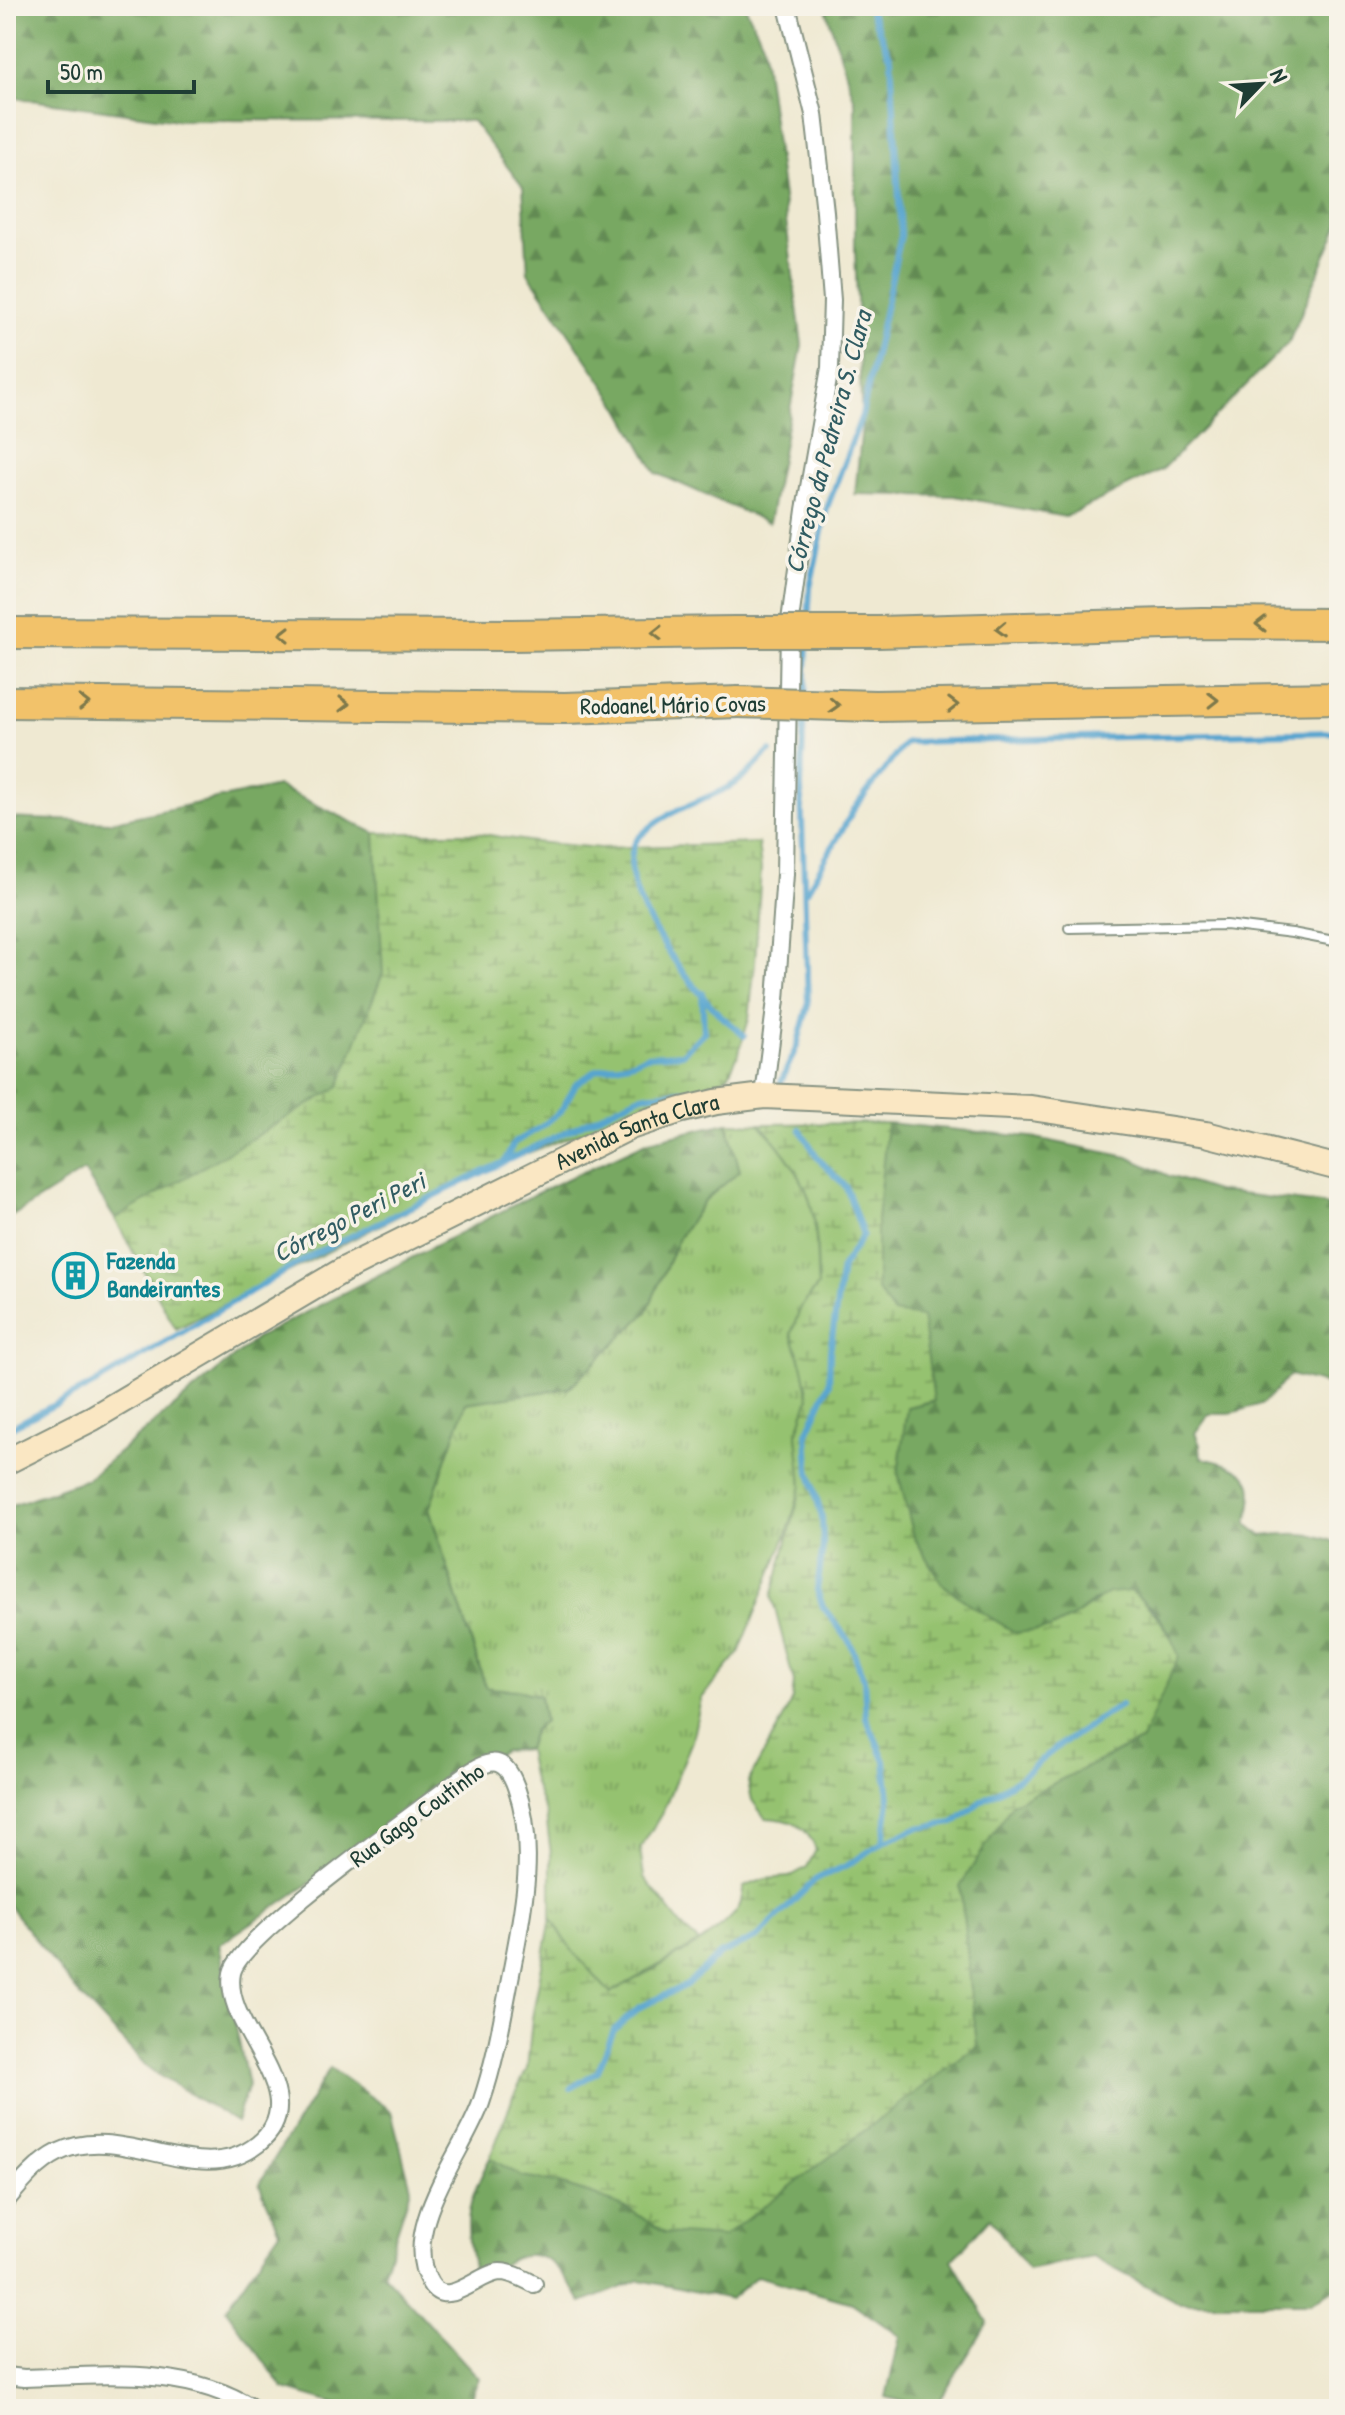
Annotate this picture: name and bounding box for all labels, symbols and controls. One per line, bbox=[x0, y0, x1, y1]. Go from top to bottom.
scale bar bbox=[48, 44, 194, 94]
north arrow bbox=[1221, 44, 1301, 124]
text: 50 m bbox=[60, 55, 103, 87]
text: N bbox=[1263, 64, 1295, 87]
water label: Córrego da Pedreira S. Clara bbox=[776, 304, 881, 577]
one-way arrow bbox=[1254, 615, 1267, 633]
one-way arrow bbox=[994, 620, 1007, 637]
one-way arrow bbox=[650, 624, 663, 642]
one-way arrow bbox=[278, 625, 291, 643]
street label: Rodoanel Mário Covas bbox=[580, 686, 766, 722]
one-way arrow bbox=[1207, 691, 1220, 709]
one-way arrow bbox=[78, 694, 91, 712]
one-way arrow bbox=[338, 695, 351, 713]
one-way arrow bbox=[828, 696, 841, 714]
one-way arrow bbox=[947, 696, 960, 713]
street label: Avenida Santa Clara bbox=[549, 1085, 722, 1177]
water label: Córrego Peri Peri bbox=[267, 1162, 433, 1271]
place label: Fazenda Bandeirantes bbox=[106, 1244, 220, 1304]
building icon: Fazenda Bandeirantes bbox=[52, 1251, 100, 1299]
street label: Rua Gago Coutinho bbox=[343, 1754, 490, 1874]

